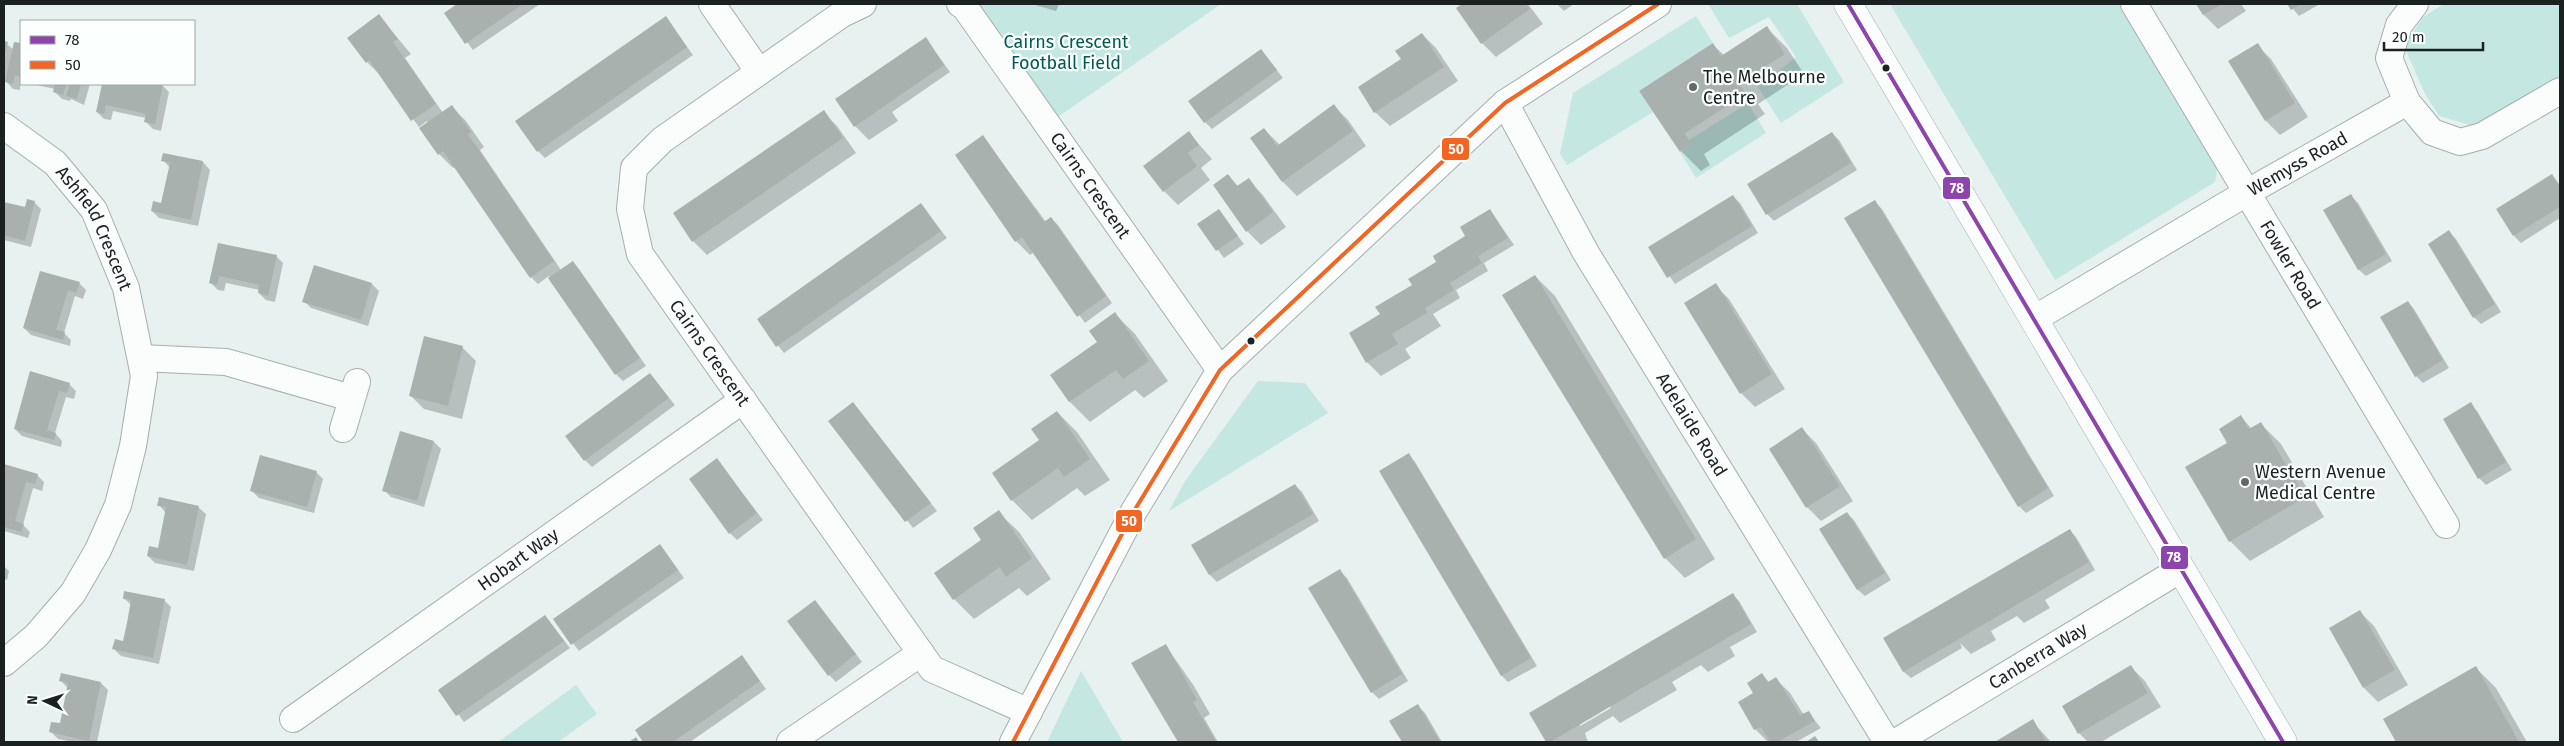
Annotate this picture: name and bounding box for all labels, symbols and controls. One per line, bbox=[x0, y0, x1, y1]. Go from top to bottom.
legend bbox=[20, 20, 195, 85]
scale bar bbox=[2384, 20, 2483, 52]
text: 20 m bbox=[2392, 28, 2425, 46]
text: 78 bbox=[65, 31, 80, 49]
park label: Cairns Crescent Football Field bbox=[1004, 31, 1129, 74]
text: 50 bbox=[65, 56, 81, 74]
unlabelled marker bbox=[1881, 63, 1891, 73]
place label: The Melbourne Centre bbox=[1703, 66, 1826, 109]
marker: The Melbourne Centre bbox=[1687, 81, 1699, 93]
street label: Wemyss Road bbox=[2244, 127, 2352, 201]
street label: Cairns Crescent bbox=[1045, 128, 1136, 243]
line badge: 50 bbox=[1441, 137, 1470, 161]
text: 50 bbox=[1448, 141, 1464, 158]
street label: Ashfield Crescent bbox=[51, 161, 137, 294]
line badge: 78 bbox=[1942, 176, 1971, 200]
text: 78 bbox=[1950, 180, 1964, 197]
street label: Fowler Road bbox=[2255, 216, 2325, 313]
street label: Cairns Crescent bbox=[665, 296, 755, 411]
unlabelled marker bbox=[1246, 336, 1256, 346]
street label: Adelaide Road bbox=[1651, 369, 1732, 481]
place label: Western Avenue Medical Centre bbox=[2255, 461, 2386, 504]
marker: Western Avenue Medical Centre bbox=[2239, 476, 2251, 488]
line badge: 50 bbox=[1115, 509, 1143, 533]
text: 50 bbox=[1121, 513, 1137, 530]
street label: Hobart Way bbox=[473, 523, 563, 596]
line badge: 78 bbox=[2160, 545, 2189, 570]
text: 78 bbox=[2167, 549, 2181, 566]
street label: Canberra Way bbox=[1985, 617, 2091, 694]
north arrow bbox=[20, 676, 70, 726]
text: N bbox=[24, 695, 41, 705]

